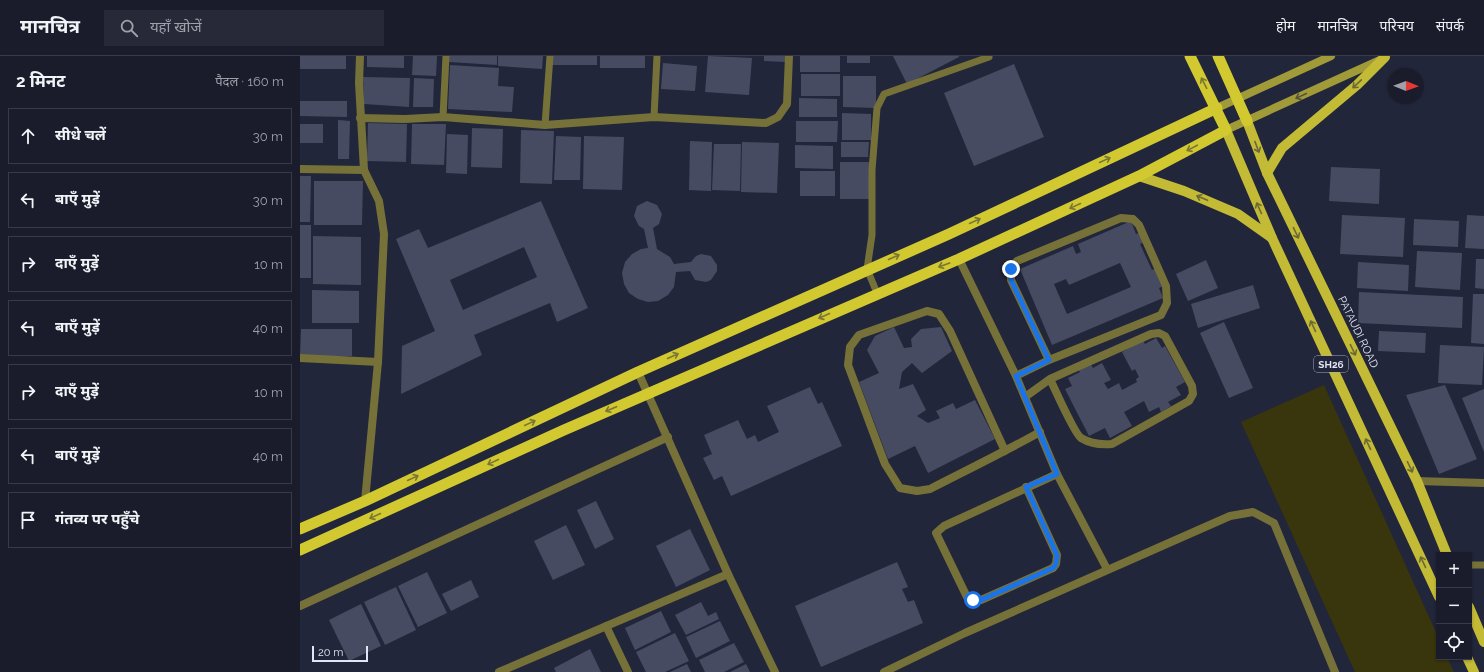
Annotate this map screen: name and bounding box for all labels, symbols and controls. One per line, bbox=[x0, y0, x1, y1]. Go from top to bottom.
search box bbox=[104, 10, 384, 46]
text: मानचित्र bbox=[20, 15, 80, 37]
icon: search bbox=[118, 17, 140, 39]
text: यहाँ खोजें bbox=[150, 18, 202, 36]
text: होम bbox=[1276, 18, 1295, 34]
text: मानचित्र bbox=[1317, 18, 1358, 34]
text: परिचय bbox=[1380, 18, 1414, 34]
text: संपर्क bbox=[1436, 18, 1464, 34]
north arrow bbox=[1388, 68, 1424, 104]
text: 2 मिनट bbox=[16, 71, 65, 91]
text: पैदल · 160 m bbox=[215, 74, 284, 89]
one-way arrow bbox=[1199, 77, 1207, 89]
one-way arrow bbox=[1352, 80, 1362, 89]
one-way arrow bbox=[1295, 93, 1307, 100]
icon: ahead bbox=[17, 125, 39, 147]
text: सीधे चलें bbox=[55, 126, 106, 144]
text: 30 m bbox=[253, 129, 283, 144]
one-way arrow bbox=[1253, 140, 1261, 152]
one-way arrow bbox=[1186, 145, 1198, 153]
one-way arrow bbox=[1099, 156, 1111, 163]
icon: left bbox=[17, 189, 39, 211]
text: बाएँ मुड़ें bbox=[55, 190, 100, 208]
text: 30 m bbox=[253, 193, 283, 208]
one-way arrow bbox=[1196, 194, 1208, 201]
one-way arrow bbox=[1255, 202, 1262, 214]
one-way arrow bbox=[1069, 203, 1081, 210]
one-way arrow bbox=[969, 217, 981, 224]
one-way arrow bbox=[1293, 227, 1300, 239]
icon: right bbox=[17, 253, 39, 275]
one-way arrow bbox=[888, 253, 900, 260]
text: दाएँ मुड़ें bbox=[55, 254, 99, 272]
text: 10 m bbox=[254, 257, 283, 272]
route end bbox=[1002, 260, 1020, 278]
one-way arrow bbox=[938, 262, 950, 270]
street label: PATAUDI ROAD bbox=[1335, 294, 1381, 370]
one-way arrow bbox=[819, 313, 831, 321]
icon: left bbox=[17, 317, 39, 339]
text: बाएँ मुड़ें bbox=[55, 318, 100, 336]
one-way arrow bbox=[1309, 320, 1316, 332]
text: 40 m bbox=[253, 321, 283, 336]
one-way arrow bbox=[1350, 344, 1357, 356]
one-way arrow bbox=[667, 352, 679, 359]
road number: SH26 bbox=[1314, 356, 1348, 372]
icon: right bbox=[17, 381, 39, 403]
text: दाएँ मुड़ें bbox=[55, 382, 99, 400]
text: 10 m bbox=[254, 385, 283, 400]
one-way arrow bbox=[606, 406, 618, 413]
one-way arrow bbox=[524, 419, 536, 426]
one-way arrow bbox=[1364, 438, 1371, 450]
icon: left bbox=[17, 445, 39, 467]
text: बाएँ मुड़ें bbox=[55, 446, 100, 464]
text: 40 m bbox=[253, 449, 283, 464]
one-way arrow bbox=[487, 459, 499, 466]
one-way arrow bbox=[1407, 461, 1414, 473]
one-way arrow bbox=[406, 474, 418, 481]
icon: arrive bbox=[17, 509, 39, 531]
text: गंतव्य पर पहुँचे bbox=[55, 510, 139, 528]
one-way arrow bbox=[369, 513, 381, 520]
map controls bbox=[1436, 552, 1472, 660]
button: + bbox=[1436, 552, 1472, 588]
one-way arrow bbox=[1419, 556, 1426, 568]
button: − bbox=[1436, 588, 1472, 624]
route start bbox=[964, 591, 982, 609]
button: locate bbox=[1436, 624, 1472, 660]
scale bar bbox=[312, 644, 368, 663]
text: 20 m bbox=[318, 646, 343, 659]

